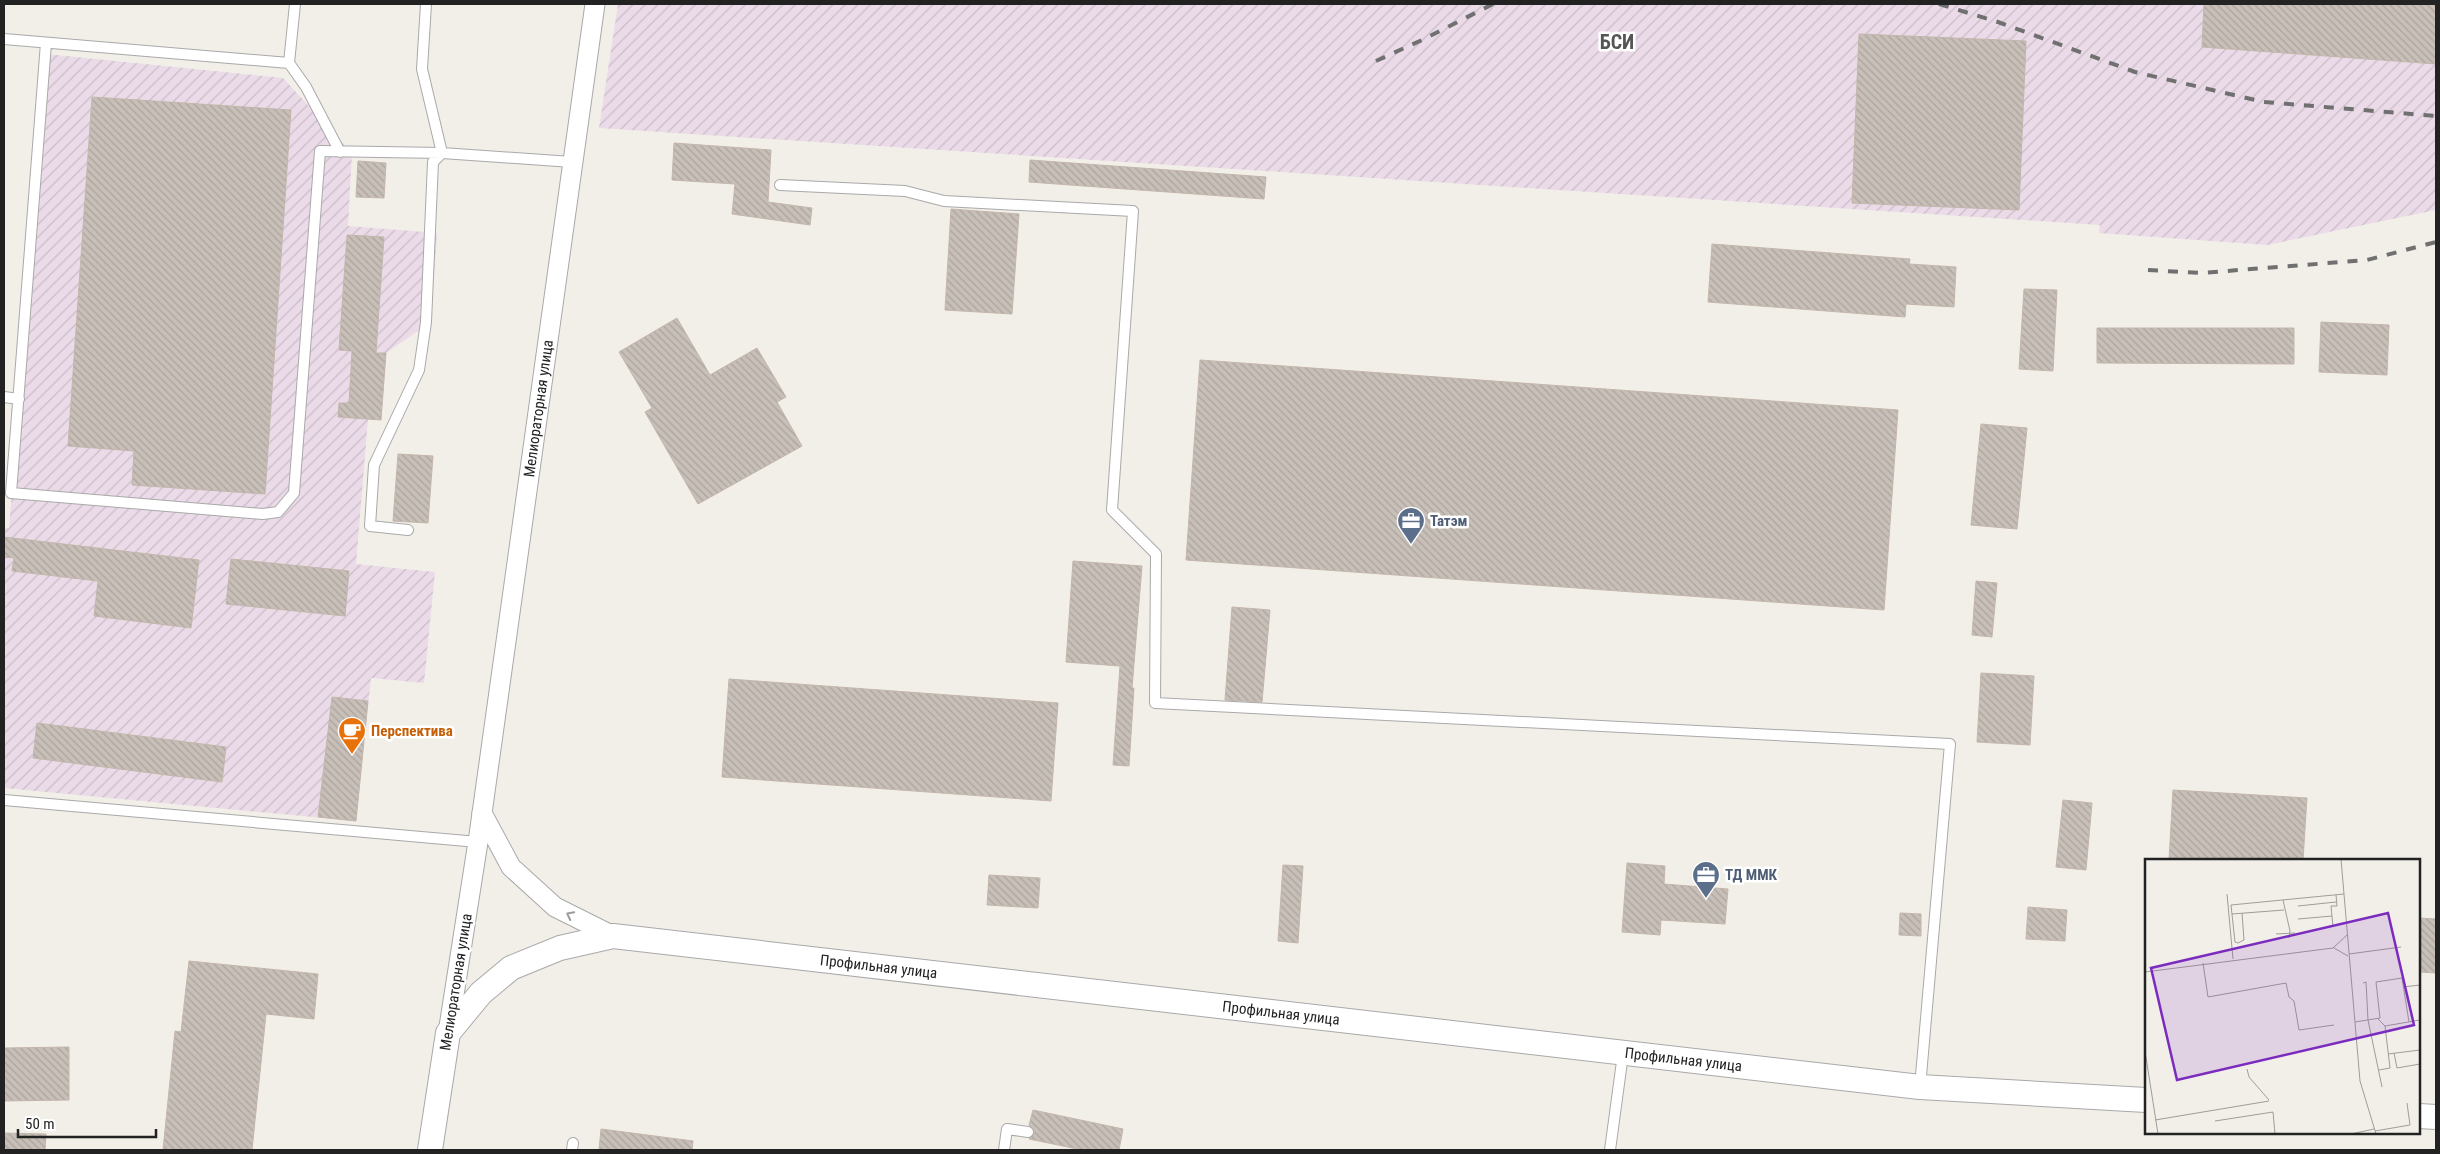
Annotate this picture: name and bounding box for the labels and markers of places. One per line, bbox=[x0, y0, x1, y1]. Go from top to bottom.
office icon: Татэм bbox=[1396, 506, 1426, 545]
place label: Татэм bbox=[1430, 512, 1467, 530]
cafe icon: Перспектива bbox=[337, 716, 367, 755]
place label: Перспектива bbox=[371, 722, 453, 740]
office icon: ТД ММК bbox=[1691, 860, 1721, 899]
place label: ТД ММК bbox=[1725, 866, 1778, 884]

